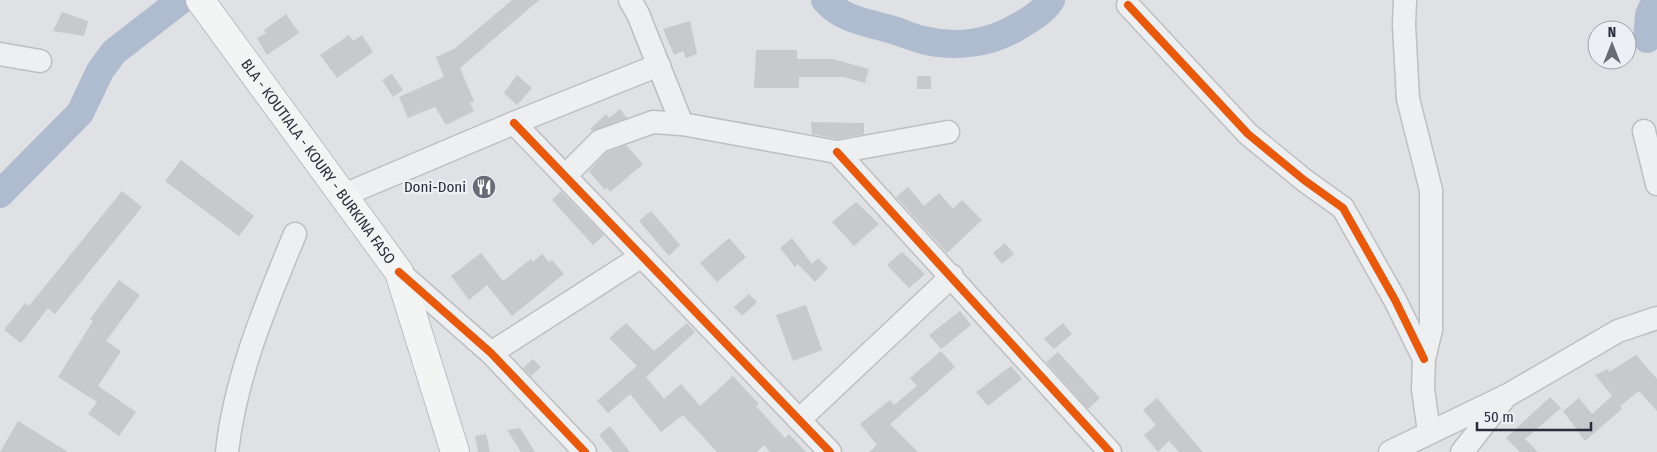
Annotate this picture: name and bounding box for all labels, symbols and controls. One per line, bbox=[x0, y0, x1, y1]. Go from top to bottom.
north arrow bbox=[1587, 20, 1637, 70]
text: N bbox=[1608, 24, 1616, 41]
street label: BLA - KOUTIALA - KOURY - BURKINA FASO bbox=[237, 55, 399, 267]
restaurant icon: Doni-Doni bbox=[471, 174, 497, 200]
place label: Doni-Doni bbox=[404, 178, 466, 196]
scale bar bbox=[1477, 400, 1591, 432]
text: 50 m bbox=[1484, 408, 1514, 426]

